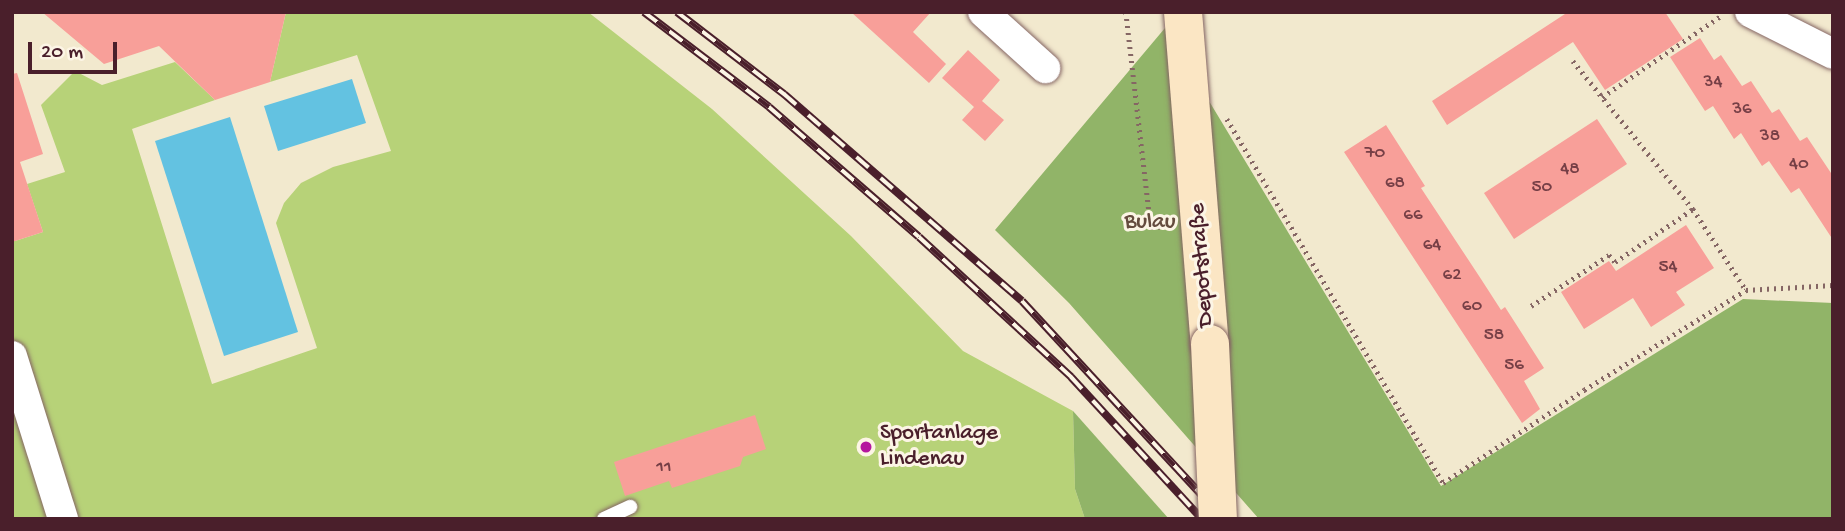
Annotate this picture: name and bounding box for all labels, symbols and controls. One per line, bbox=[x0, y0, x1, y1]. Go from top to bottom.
scale bar bbox=[32, 28, 121, 72]
text: 20 m bbox=[41, 41, 83, 66]
house number: 34 bbox=[1704, 72, 1722, 94]
house number: 36 bbox=[1732, 99, 1752, 121]
house number: 38 bbox=[1760, 126, 1780, 148]
house number: 70 bbox=[1365, 143, 1385, 165]
house number: 40 bbox=[1789, 154, 1809, 176]
house number: 48 bbox=[1560, 159, 1580, 181]
house number: 68 bbox=[1385, 173, 1405, 195]
house number: 50 bbox=[1532, 177, 1552, 199]
street label: Depotstraße bbox=[1185, 202, 1221, 328]
house number: 66 bbox=[1403, 205, 1423, 227]
park label: Bulau bbox=[1124, 209, 1176, 237]
house number: 64 bbox=[1423, 235, 1441, 257]
house number: 54 bbox=[1659, 257, 1677, 279]
house number: 62 bbox=[1443, 265, 1461, 287]
house number: 60 bbox=[1462, 296, 1482, 318]
house number: 58 bbox=[1484, 325, 1504, 347]
house number: 56 bbox=[1504, 355, 1524, 377]
place label: Sportanlage Lindenau bbox=[880, 420, 998, 474]
marker: Sportanlage Lindenau bbox=[858, 439, 874, 455]
house number: 11 bbox=[656, 457, 672, 479]

